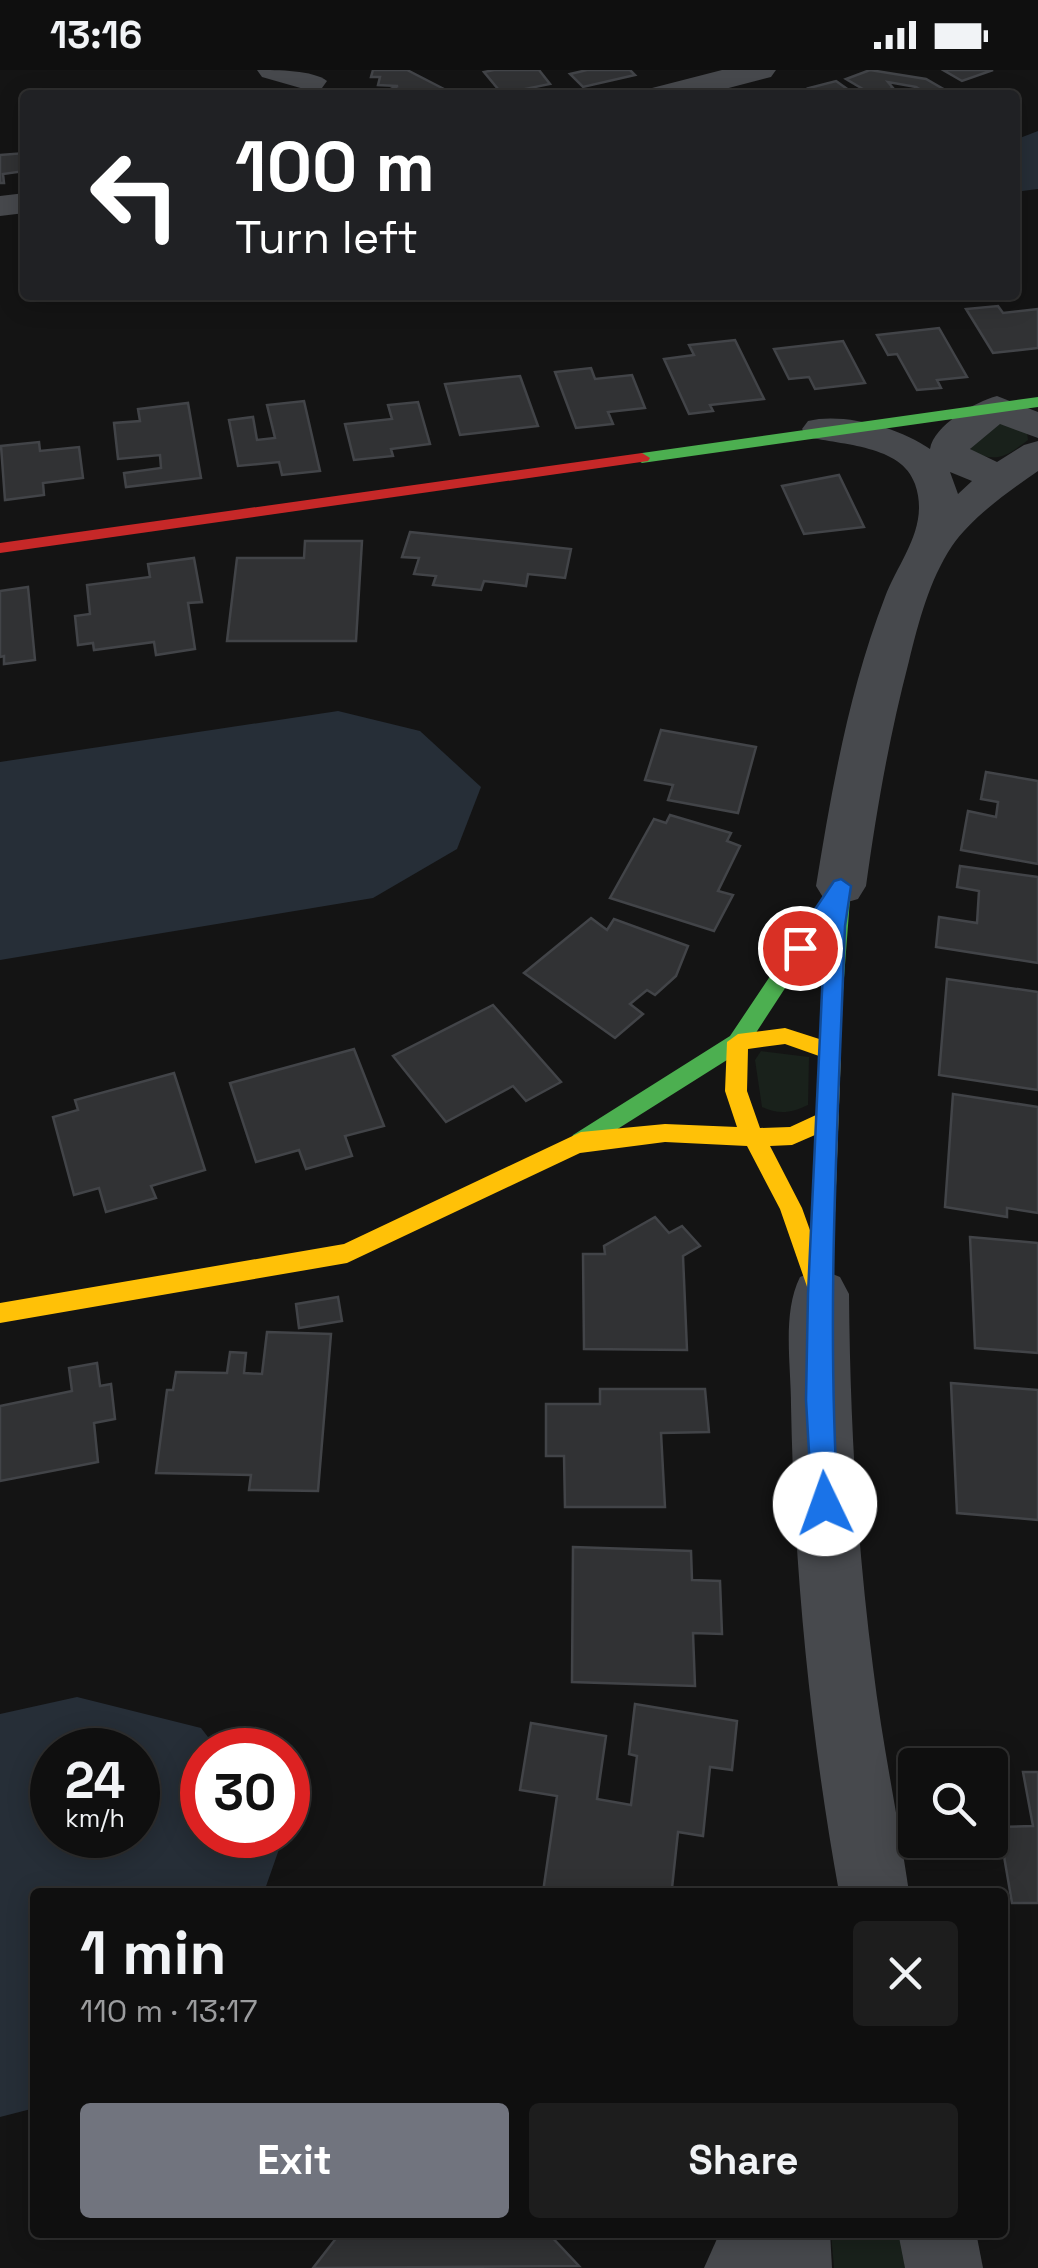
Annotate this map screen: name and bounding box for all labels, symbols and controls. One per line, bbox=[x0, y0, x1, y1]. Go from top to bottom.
text: 13:16 bbox=[50, 11, 142, 59]
text: 100 m bbox=[235, 122, 435, 211]
icon: left bbox=[70, 130, 200, 260]
text: Turn left bbox=[235, 209, 418, 266]
pin bbox=[758, 906, 843, 991]
icon: arrive bbox=[773, 921, 828, 976]
position arrow bbox=[773, 1452, 877, 1556]
speed limit sign: 30 bbox=[180, 1728, 310, 1858]
map controls bbox=[898, 1748, 1008, 1858]
button: search bbox=[898, 1748, 1008, 1858]
text: 24 bbox=[65, 1749, 125, 1813]
text: km/h bbox=[65, 1802, 125, 1834]
text: 1 min bbox=[80, 1915, 227, 1992]
button: close bbox=[853, 1921, 958, 2026]
text: 110 m · 13:17 bbox=[80, 1991, 258, 2031]
button: Exit bbox=[80, 2103, 509, 2218]
button: Share bbox=[529, 2103, 958, 2218]

